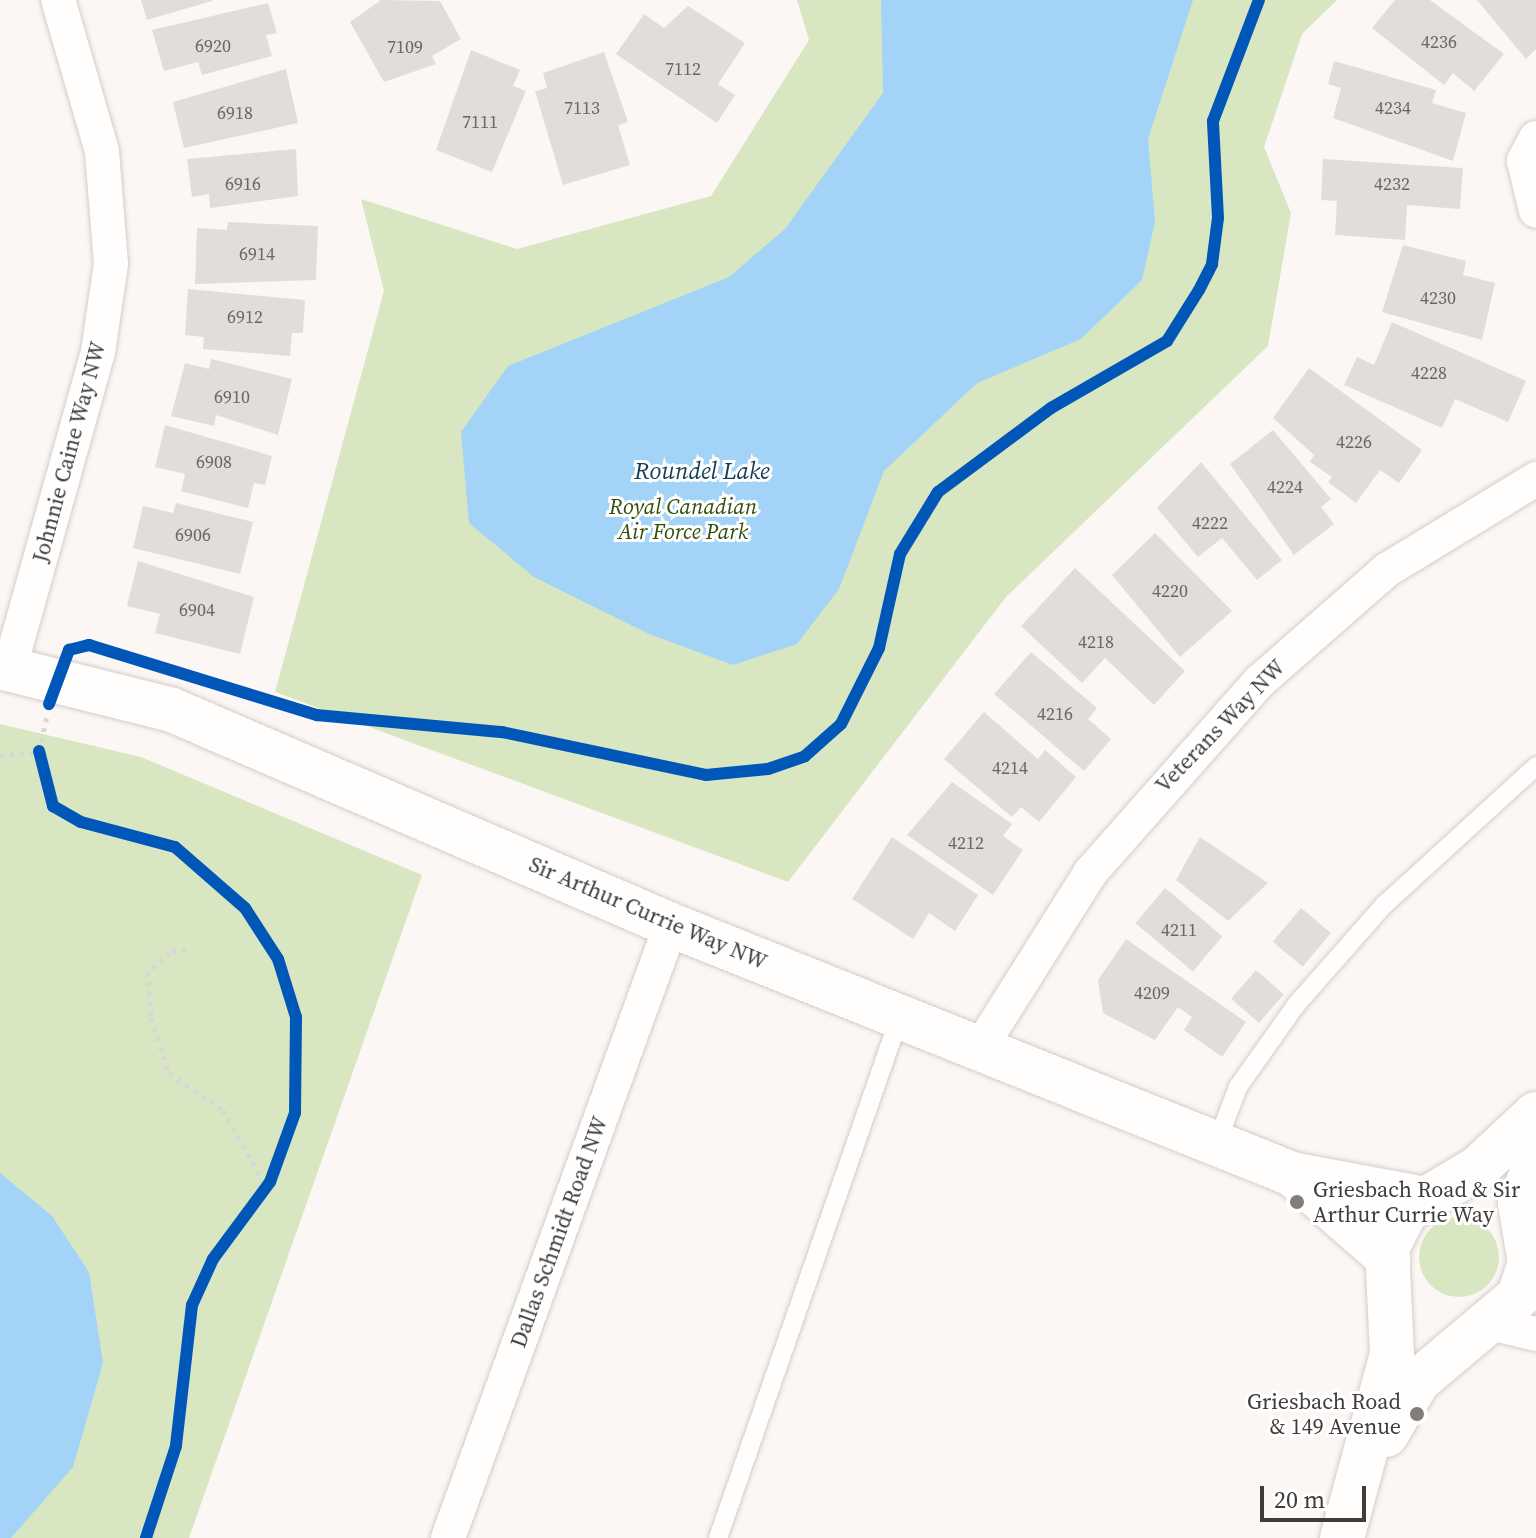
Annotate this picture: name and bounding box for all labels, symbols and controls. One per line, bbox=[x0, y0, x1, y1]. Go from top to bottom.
house number: 4236 bbox=[1421, 31, 1457, 53]
house number: 6920 bbox=[195, 35, 231, 57]
house number: 7109 bbox=[387, 36, 423, 58]
house number: 7112 bbox=[665, 58, 701, 80]
house number: 7113 bbox=[564, 97, 600, 119]
house number: 4234 bbox=[1375, 97, 1411, 119]
house number: 6918 bbox=[217, 102, 253, 124]
house number: 7111 bbox=[462, 111, 498, 133]
house number: 6916 bbox=[225, 173, 261, 195]
house number: 4232 bbox=[1374, 173, 1410, 195]
house number: 6914 bbox=[239, 243, 275, 265]
house number: 4230 bbox=[1420, 287, 1456, 309]
house number: 6912 bbox=[227, 306, 263, 328]
street label: Johnnie Caine Way NW bbox=[27, 338, 111, 566]
house number: 4228 bbox=[1411, 362, 1447, 384]
house number: 6910 bbox=[214, 386, 250, 408]
house number: 4226 bbox=[1336, 431, 1372, 453]
house number: 6908 bbox=[196, 451, 232, 473]
water label: Roundel Lake bbox=[634, 457, 770, 485]
house number: 4224 bbox=[1267, 476, 1303, 498]
park label: Royal Canadian Air Force Park bbox=[609, 493, 757, 544]
house number: 4222 bbox=[1192, 512, 1228, 534]
house number: 6906 bbox=[175, 524, 211, 546]
house number: 4220 bbox=[1152, 580, 1188, 602]
house number: 6904 bbox=[179, 599, 215, 621]
house number: 4218 bbox=[1078, 631, 1114, 653]
street label: Veterans Way NW bbox=[1150, 654, 1290, 798]
house number: 4216 bbox=[1037, 703, 1073, 725]
house number: 4214 bbox=[992, 757, 1028, 779]
house number: 4212 bbox=[948, 832, 984, 854]
street label: Sir Arthur Currie Way NW bbox=[525, 851, 771, 975]
house number: 4211 bbox=[1161, 919, 1197, 941]
house number: 4209 bbox=[1134, 982, 1170, 1004]
street label: Dallas Schmidt Road NW bbox=[505, 1113, 613, 1351]
place label: Griesbach Road & Sir Arthur Currie Way bbox=[1313, 1176, 1520, 1228]
marker: Griesbach Road & Sir Arthur Currie Way bbox=[1288, 1193, 1306, 1211]
place label: Griesbach Road & 149 Avenue bbox=[1247, 1388, 1401, 1440]
marker: Griesbach Road & 149 Avenue bbox=[1408, 1405, 1426, 1423]
scale bar bbox=[1264, 1470, 1370, 1520]
text: 20 m bbox=[1274, 1483, 1325, 1516]

